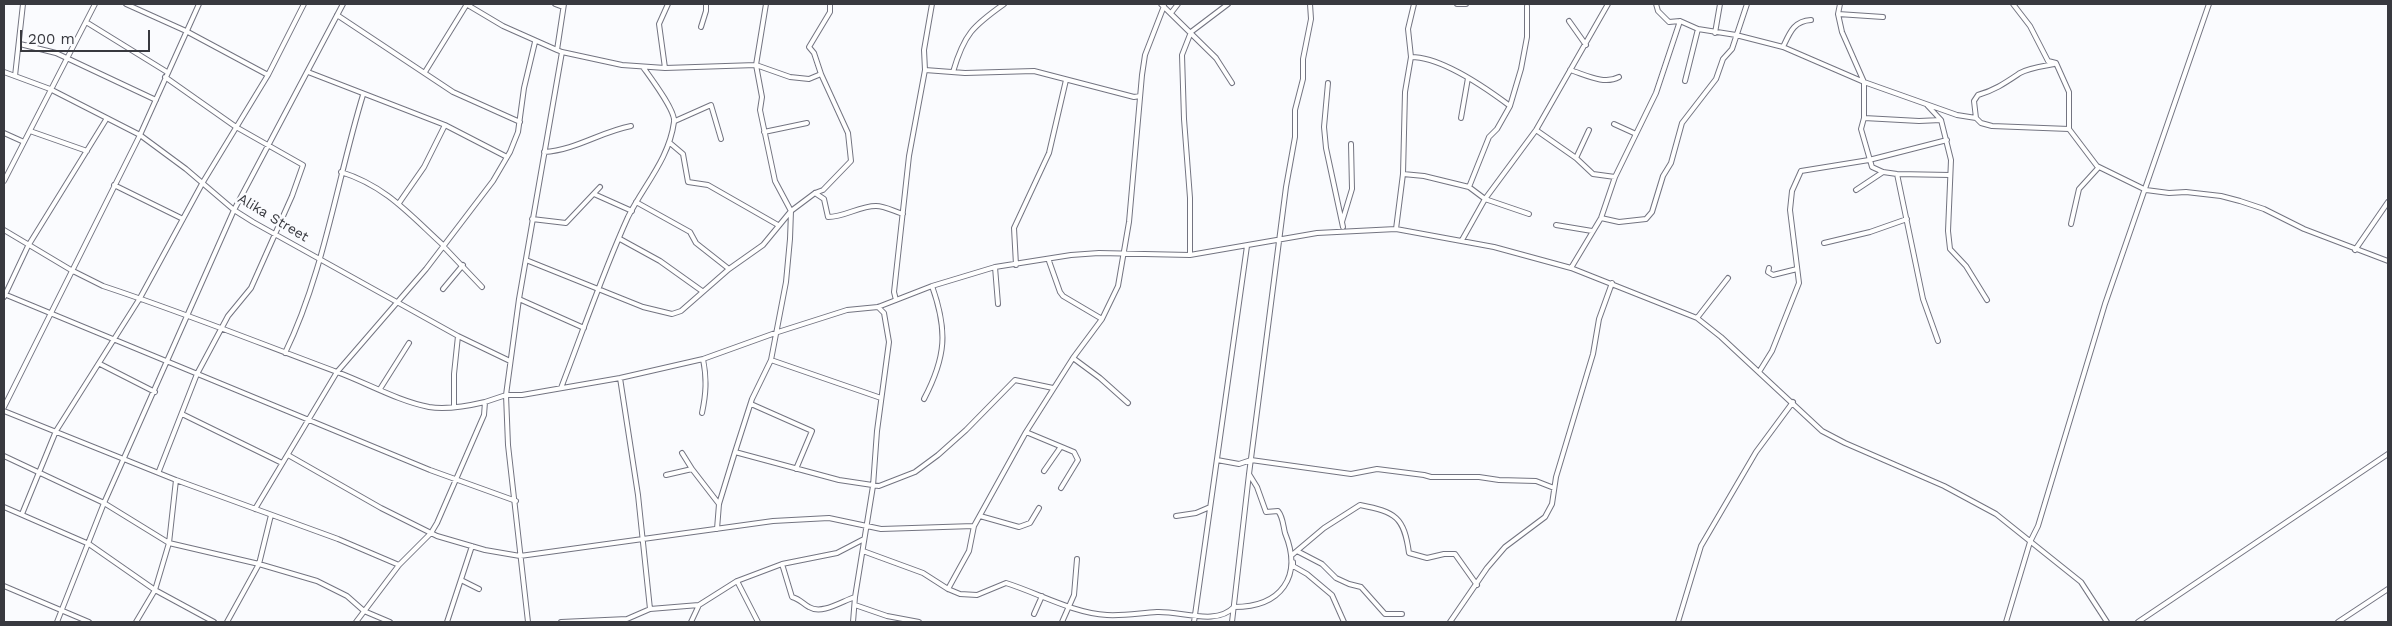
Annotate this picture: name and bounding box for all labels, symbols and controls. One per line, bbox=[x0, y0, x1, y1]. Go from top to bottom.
scale bar bbox=[22, 20, 152, 52]
text: 200 m bbox=[28, 30, 75, 48]
street label: Alika Street bbox=[234, 190, 312, 246]

